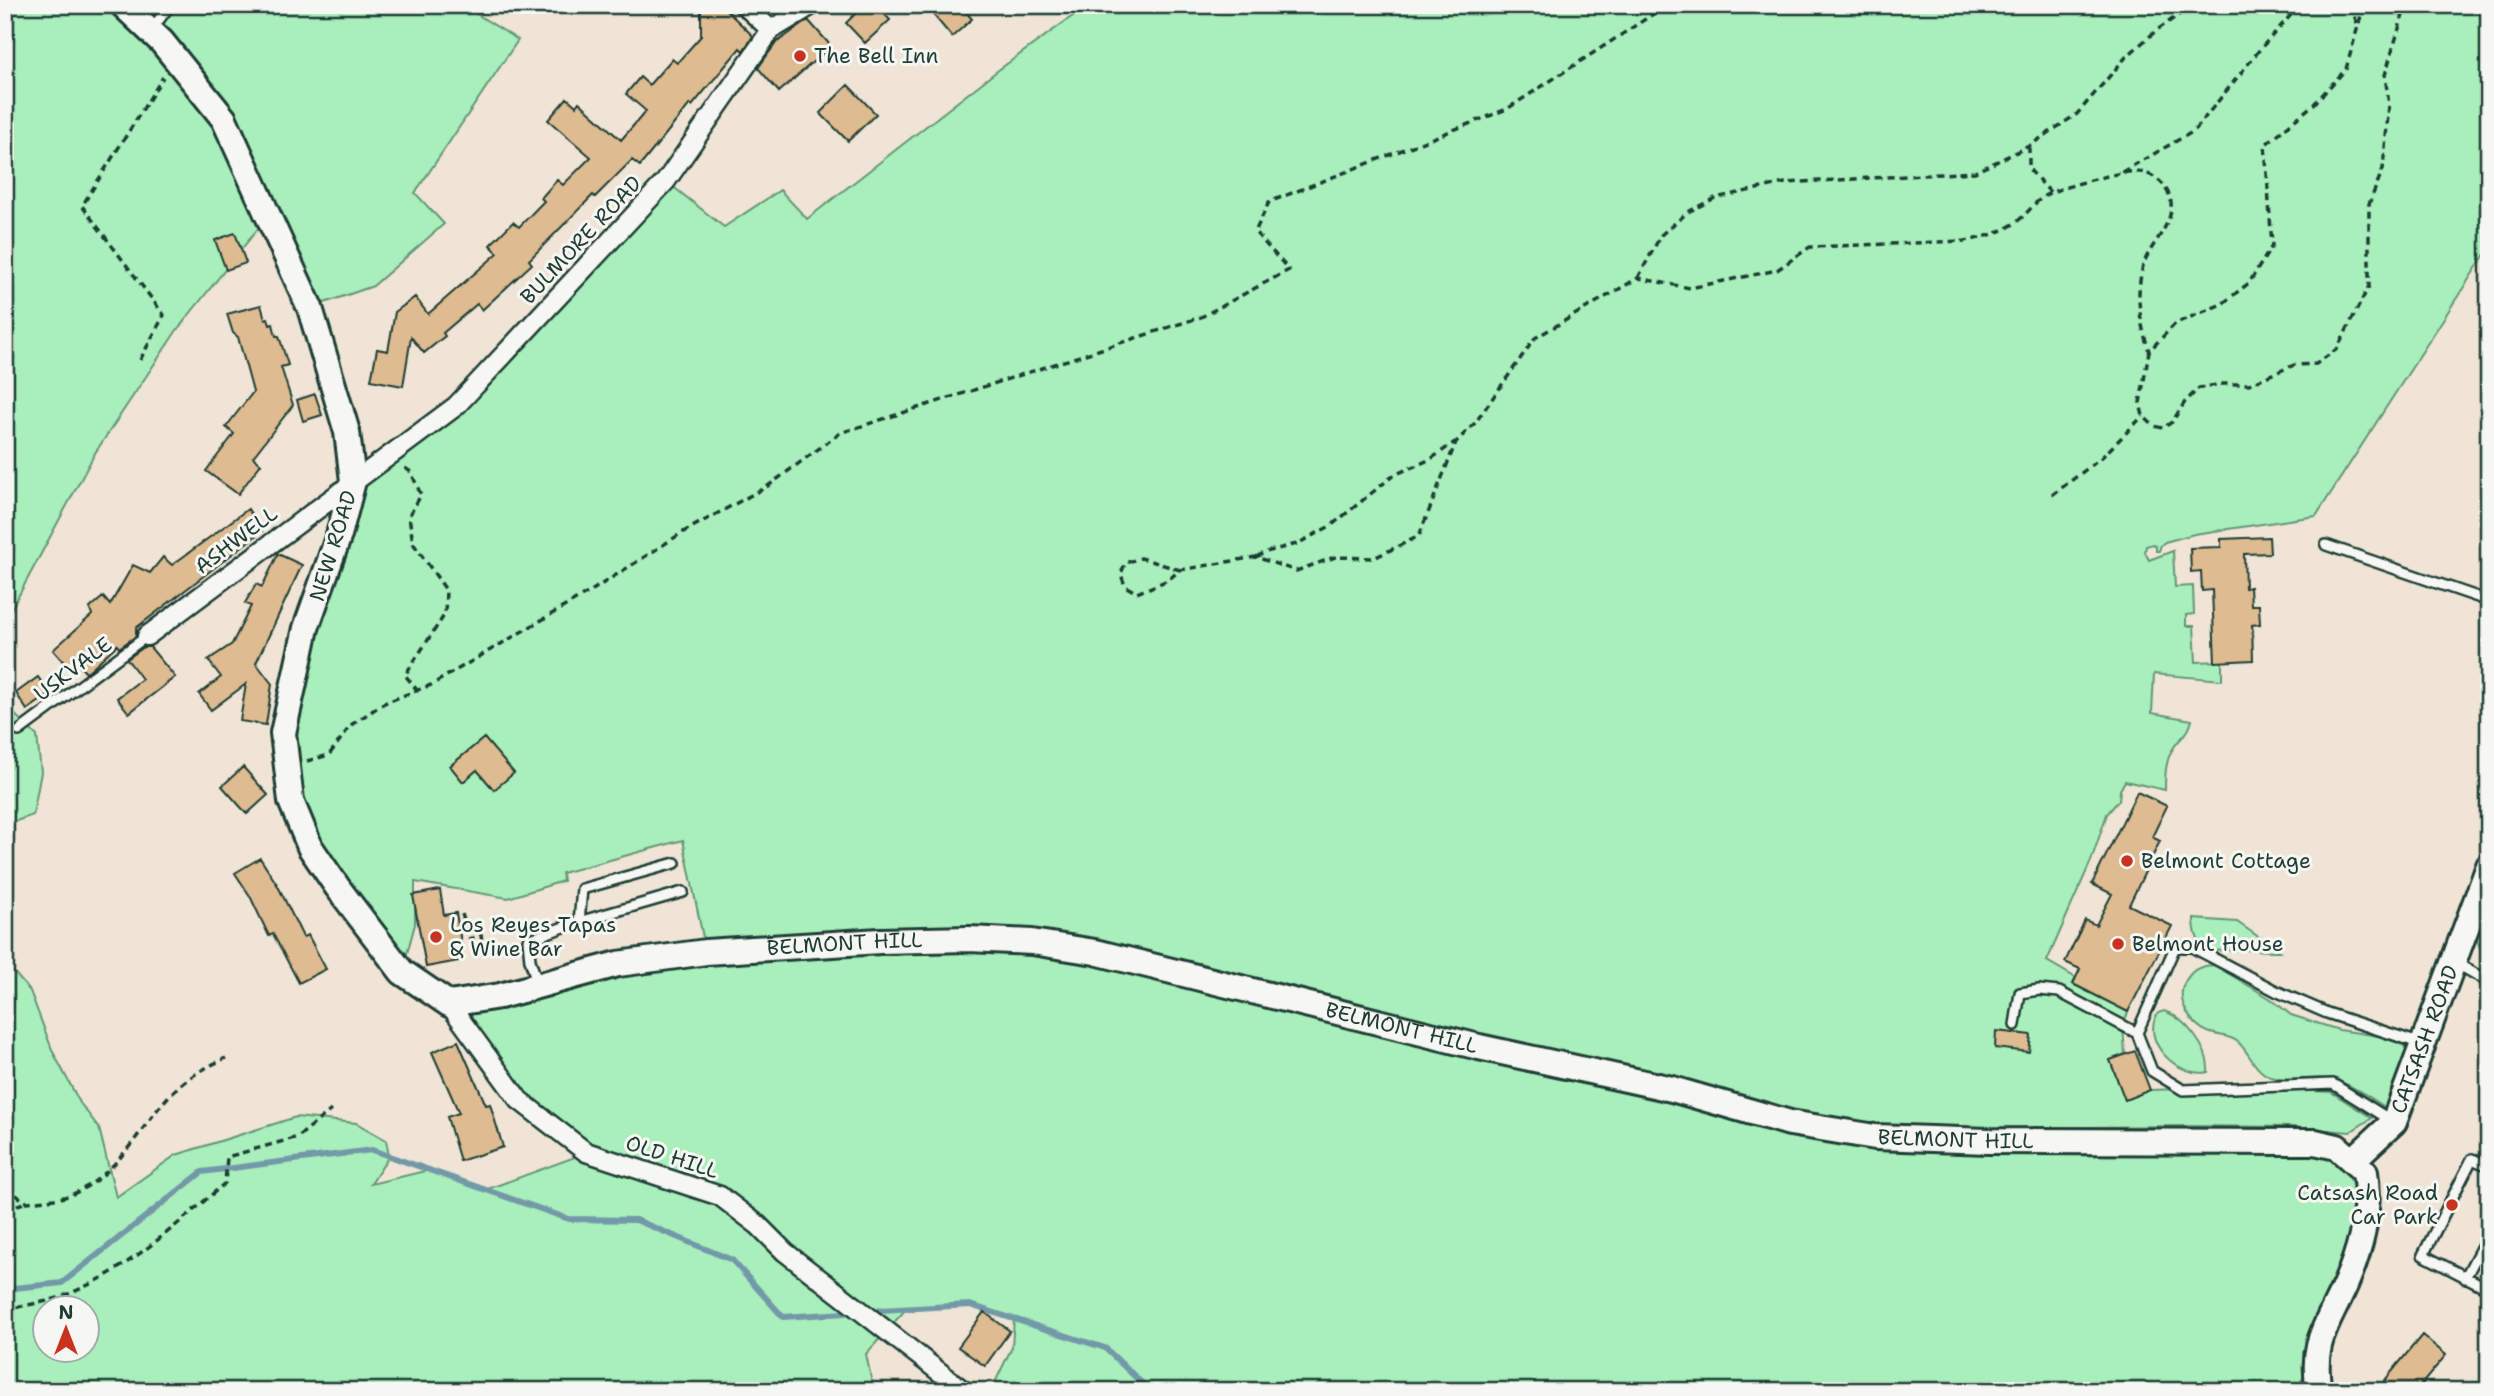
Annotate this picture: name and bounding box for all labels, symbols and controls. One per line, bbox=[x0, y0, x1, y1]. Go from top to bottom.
place label: The Bell Inn bbox=[814, 42, 939, 70]
marker: The Bell Inn bbox=[792, 48, 808, 64]
street label: BULMORE ROAD bbox=[514, 170, 648, 310]
street label: NEW ROAD bbox=[303, 487, 363, 605]
street label: ASHWELL bbox=[189, 499, 283, 580]
street label: USKVALE bbox=[28, 631, 118, 707]
place label: Belmont Cottage bbox=[2141, 847, 2311, 875]
marker: Belmont Cottage bbox=[2119, 853, 2135, 869]
place label: Los Reyes Tapas & Wine Bar bbox=[450, 911, 616, 963]
street label: BELMONT HILL bbox=[766, 926, 923, 962]
marker: Los Reyes Tapas & Wine Bar bbox=[428, 929, 444, 945]
place label: Belmont House bbox=[2132, 930, 2284, 958]
marker: Belmont House bbox=[2110, 936, 2126, 952]
street label: CATSASH ROAD bbox=[2384, 961, 2465, 1118]
street label: BELMONT HILL bbox=[1322, 996, 1481, 1060]
street label: BELMONT HILL bbox=[1877, 1123, 2034, 1155]
street label: OLD HILL bbox=[622, 1129, 722, 1185]
place label: Catsash Road Car Park bbox=[2297, 1179, 2438, 1231]
marker: Catsash Road Car Park bbox=[2444, 1197, 2460, 1213]
north arrow bbox=[32, 1294, 102, 1364]
text: N bbox=[58, 1300, 74, 1325]

